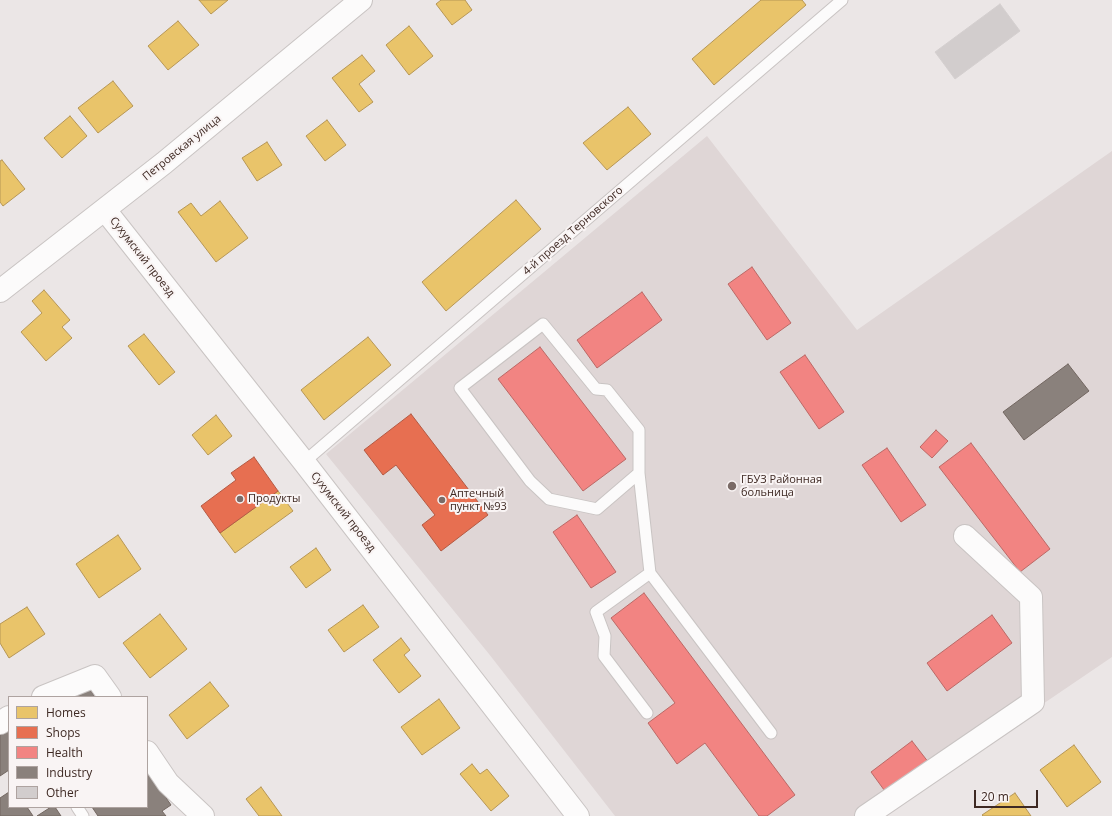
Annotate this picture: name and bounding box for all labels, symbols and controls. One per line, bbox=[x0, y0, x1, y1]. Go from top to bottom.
street label: Петровская улица bbox=[140, 112, 224, 184]
street label: 4-й проезд Терновского bbox=[520, 184, 626, 278]
street label: Сухумский проезд bbox=[107, 214, 177, 300]
street label: Сухумский проезд bbox=[308, 469, 378, 555]
place label: ГБУЗ Районная больница bbox=[741, 473, 822, 499]
marker: ГБУЗ Районная больница bbox=[726, 480, 738, 492]
place label: Аптечный пункт №93 bbox=[450, 487, 507, 513]
place label: Продукты bbox=[248, 492, 300, 506]
marker: Продукты bbox=[235, 494, 245, 504]
marker: Аптечный пункт №93 bbox=[437, 495, 447, 505]
legend bbox=[8, 696, 148, 808]
text: Homes bbox=[46, 704, 86, 721]
text: Shops bbox=[46, 724, 80, 741]
text: Health bbox=[46, 744, 83, 761]
text: Industry bbox=[46, 764, 92, 781]
scale bar bbox=[976, 782, 1040, 808]
text: Other bbox=[46, 784, 79, 801]
text: 20 m bbox=[981, 788, 1009, 805]

